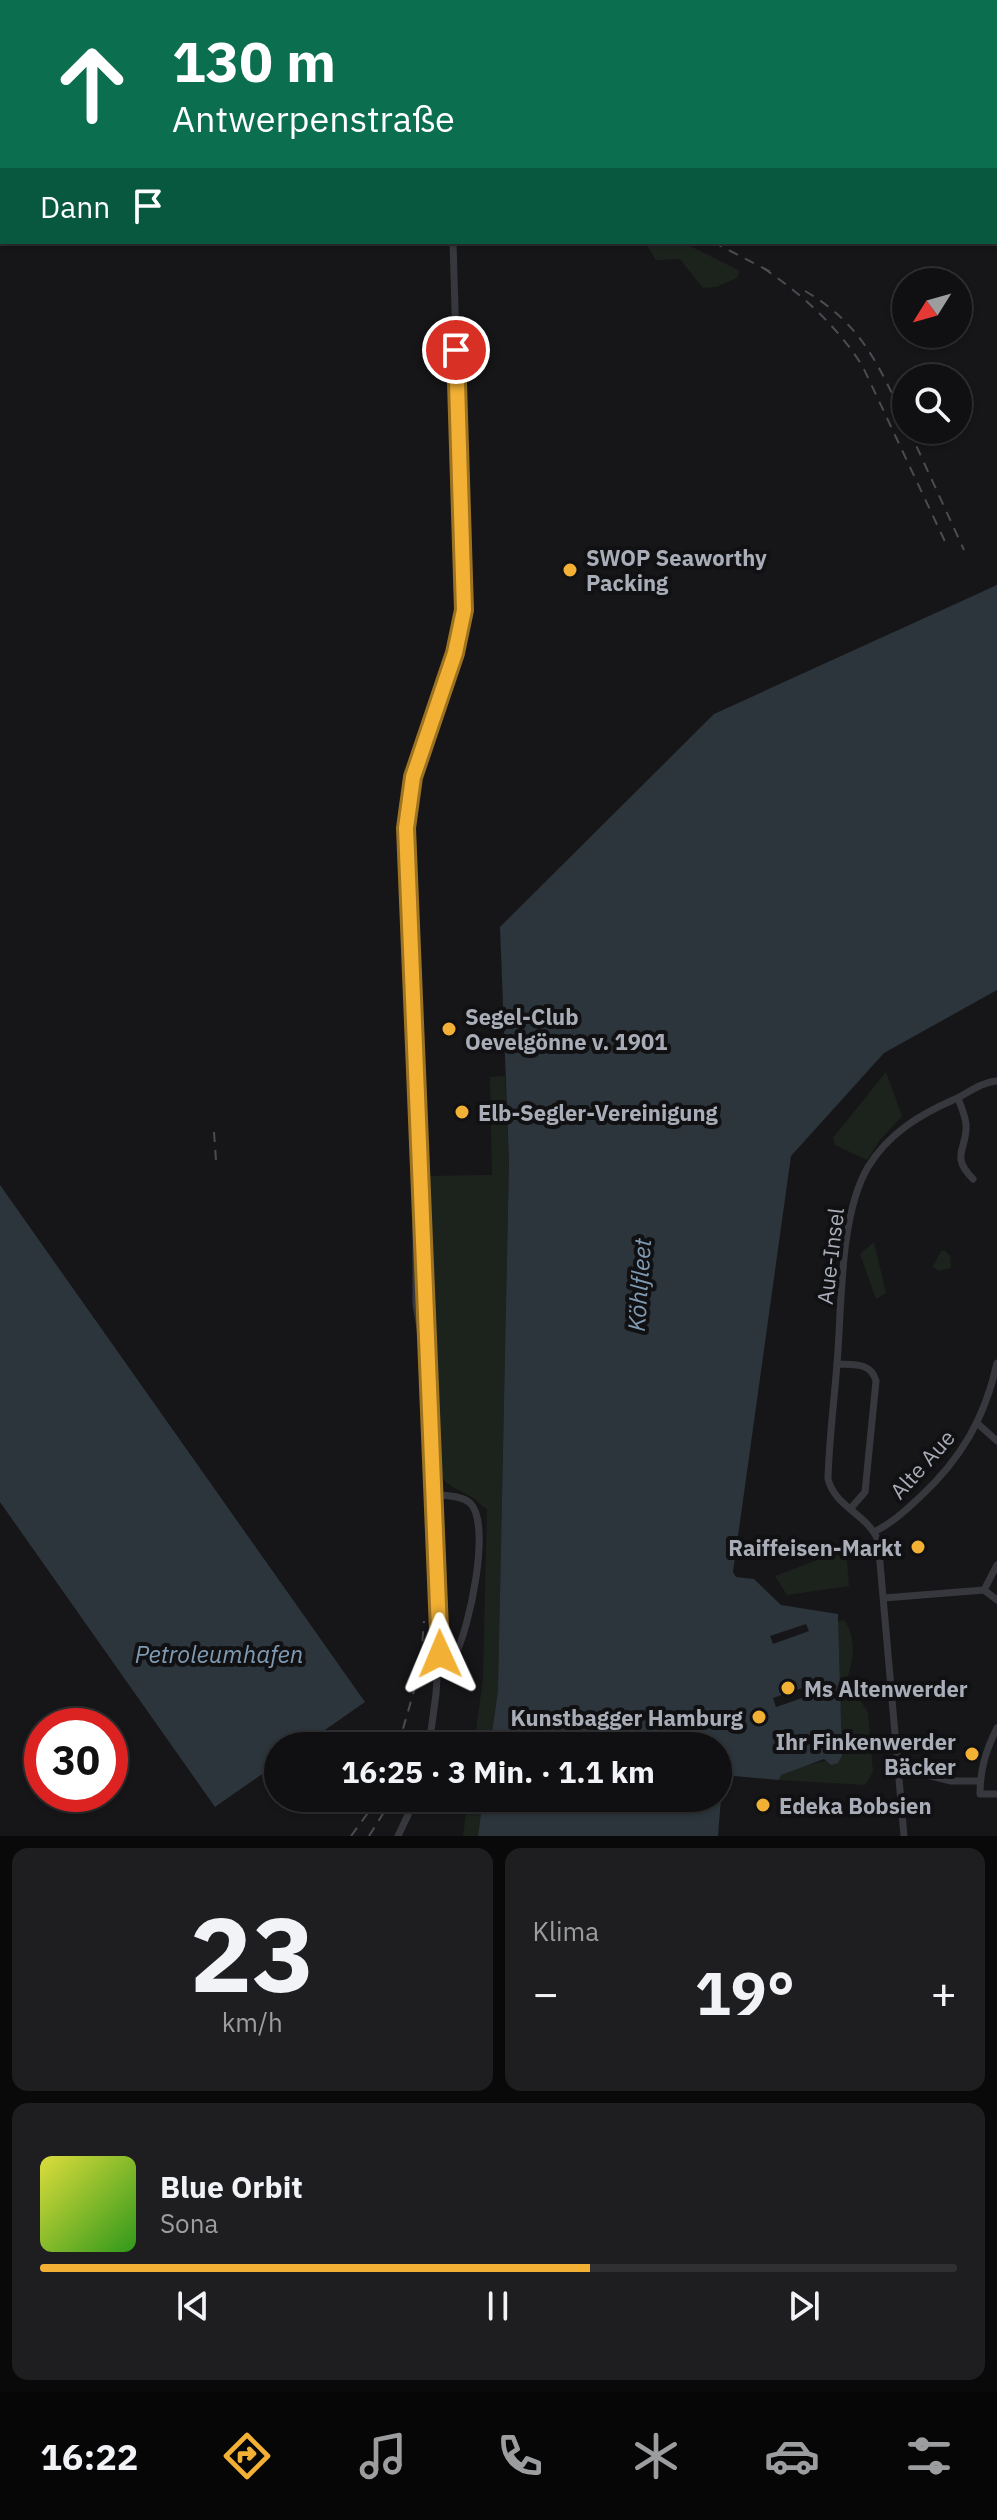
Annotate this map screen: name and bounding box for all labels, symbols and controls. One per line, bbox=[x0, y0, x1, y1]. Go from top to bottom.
text: 130 m bbox=[172, 25, 336, 97]
icon: ahead bbox=[40, 32, 144, 136]
text: Antwerpenstraße bbox=[172, 95, 455, 142]
icon: arrive bbox=[126, 184, 170, 228]
text: Dann bbox=[40, 187, 110, 226]
north arrow bbox=[892, 268, 972, 348]
map controls bbox=[892, 268, 972, 444]
pin bbox=[422, 316, 490, 384]
icon: arrive bbox=[434, 328, 478, 372]
button: search bbox=[892, 364, 972, 444]
place label: SWOP Seaworthy Packing bbox=[586, 543, 767, 597]
marker: SWOP Seaworthy Packing bbox=[561, 561, 579, 579]
place label: Segel-Club Oevelgönne v. 1901 bbox=[465, 1002, 667, 1056]
marker: Segel-Club Oevelgönne v. 1901 bbox=[440, 1020, 458, 1038]
place label: Elb-Segler-Vereinigung bbox=[478, 1098, 719, 1127]
marker: Elb-Segler-Vereinigung bbox=[453, 1103, 471, 1121]
street label: Aue-Insel bbox=[810, 1206, 850, 1306]
water label: Köhlfleet bbox=[620, 1236, 658, 1332]
street label: Alte Aue bbox=[883, 1423, 961, 1505]
place label: Raiffeisen-Markt bbox=[728, 1533, 902, 1562]
marker: Raiffeisen-Markt bbox=[909, 1538, 927, 1556]
position arrow bbox=[398, 1612, 482, 1696]
water label: Petroleumhafen bbox=[135, 1638, 303, 1670]
place label: Ms Altenwerder bbox=[804, 1674, 968, 1703]
marker: Ms Altenwerder bbox=[779, 1679, 797, 1697]
place label: Kunstbagger Hamburg bbox=[511, 1703, 744, 1732]
speed limit sign: 30 bbox=[24, 1708, 128, 1812]
marker: Kunstbagger Hamburg bbox=[750, 1708, 768, 1726]
place label: Ihr Finkenwerder Bäcker bbox=[776, 1727, 956, 1781]
marker: Ihr Finkenwerder Bäcker bbox=[963, 1745, 981, 1763]
text: 16:25 · 3 Min. · 1.1 km bbox=[341, 1752, 655, 1791]
place label: Edeka Bobsien bbox=[779, 1791, 932, 1820]
marker: Edeka Bobsien bbox=[754, 1796, 772, 1814]
text: 23 bbox=[190, 1885, 315, 2021]
text: Klima bbox=[533, 1914, 599, 1948]
text: 19° bbox=[695, 1953, 795, 2032]
text: − bbox=[533, 1964, 559, 2021]
text: + bbox=[931, 1964, 957, 2021]
text: km/h bbox=[222, 2005, 283, 2039]
text: Blue Orbit bbox=[160, 2167, 303, 2206]
text: Sona bbox=[160, 2206, 218, 2240]
icon: previous bbox=[171, 2284, 215, 2328]
icon: pause bbox=[476, 2284, 520, 2328]
icon: next bbox=[782, 2284, 826, 2328]
icon: directions bbox=[219, 2428, 275, 2484]
icon: music bbox=[355, 2428, 411, 2484]
icon: phone bbox=[492, 2428, 548, 2484]
icon: climate bbox=[628, 2428, 684, 2484]
icon: car bbox=[764, 2428, 820, 2484]
icon: filters bbox=[901, 2428, 957, 2484]
text: 16:22 bbox=[40, 2433, 138, 2480]

